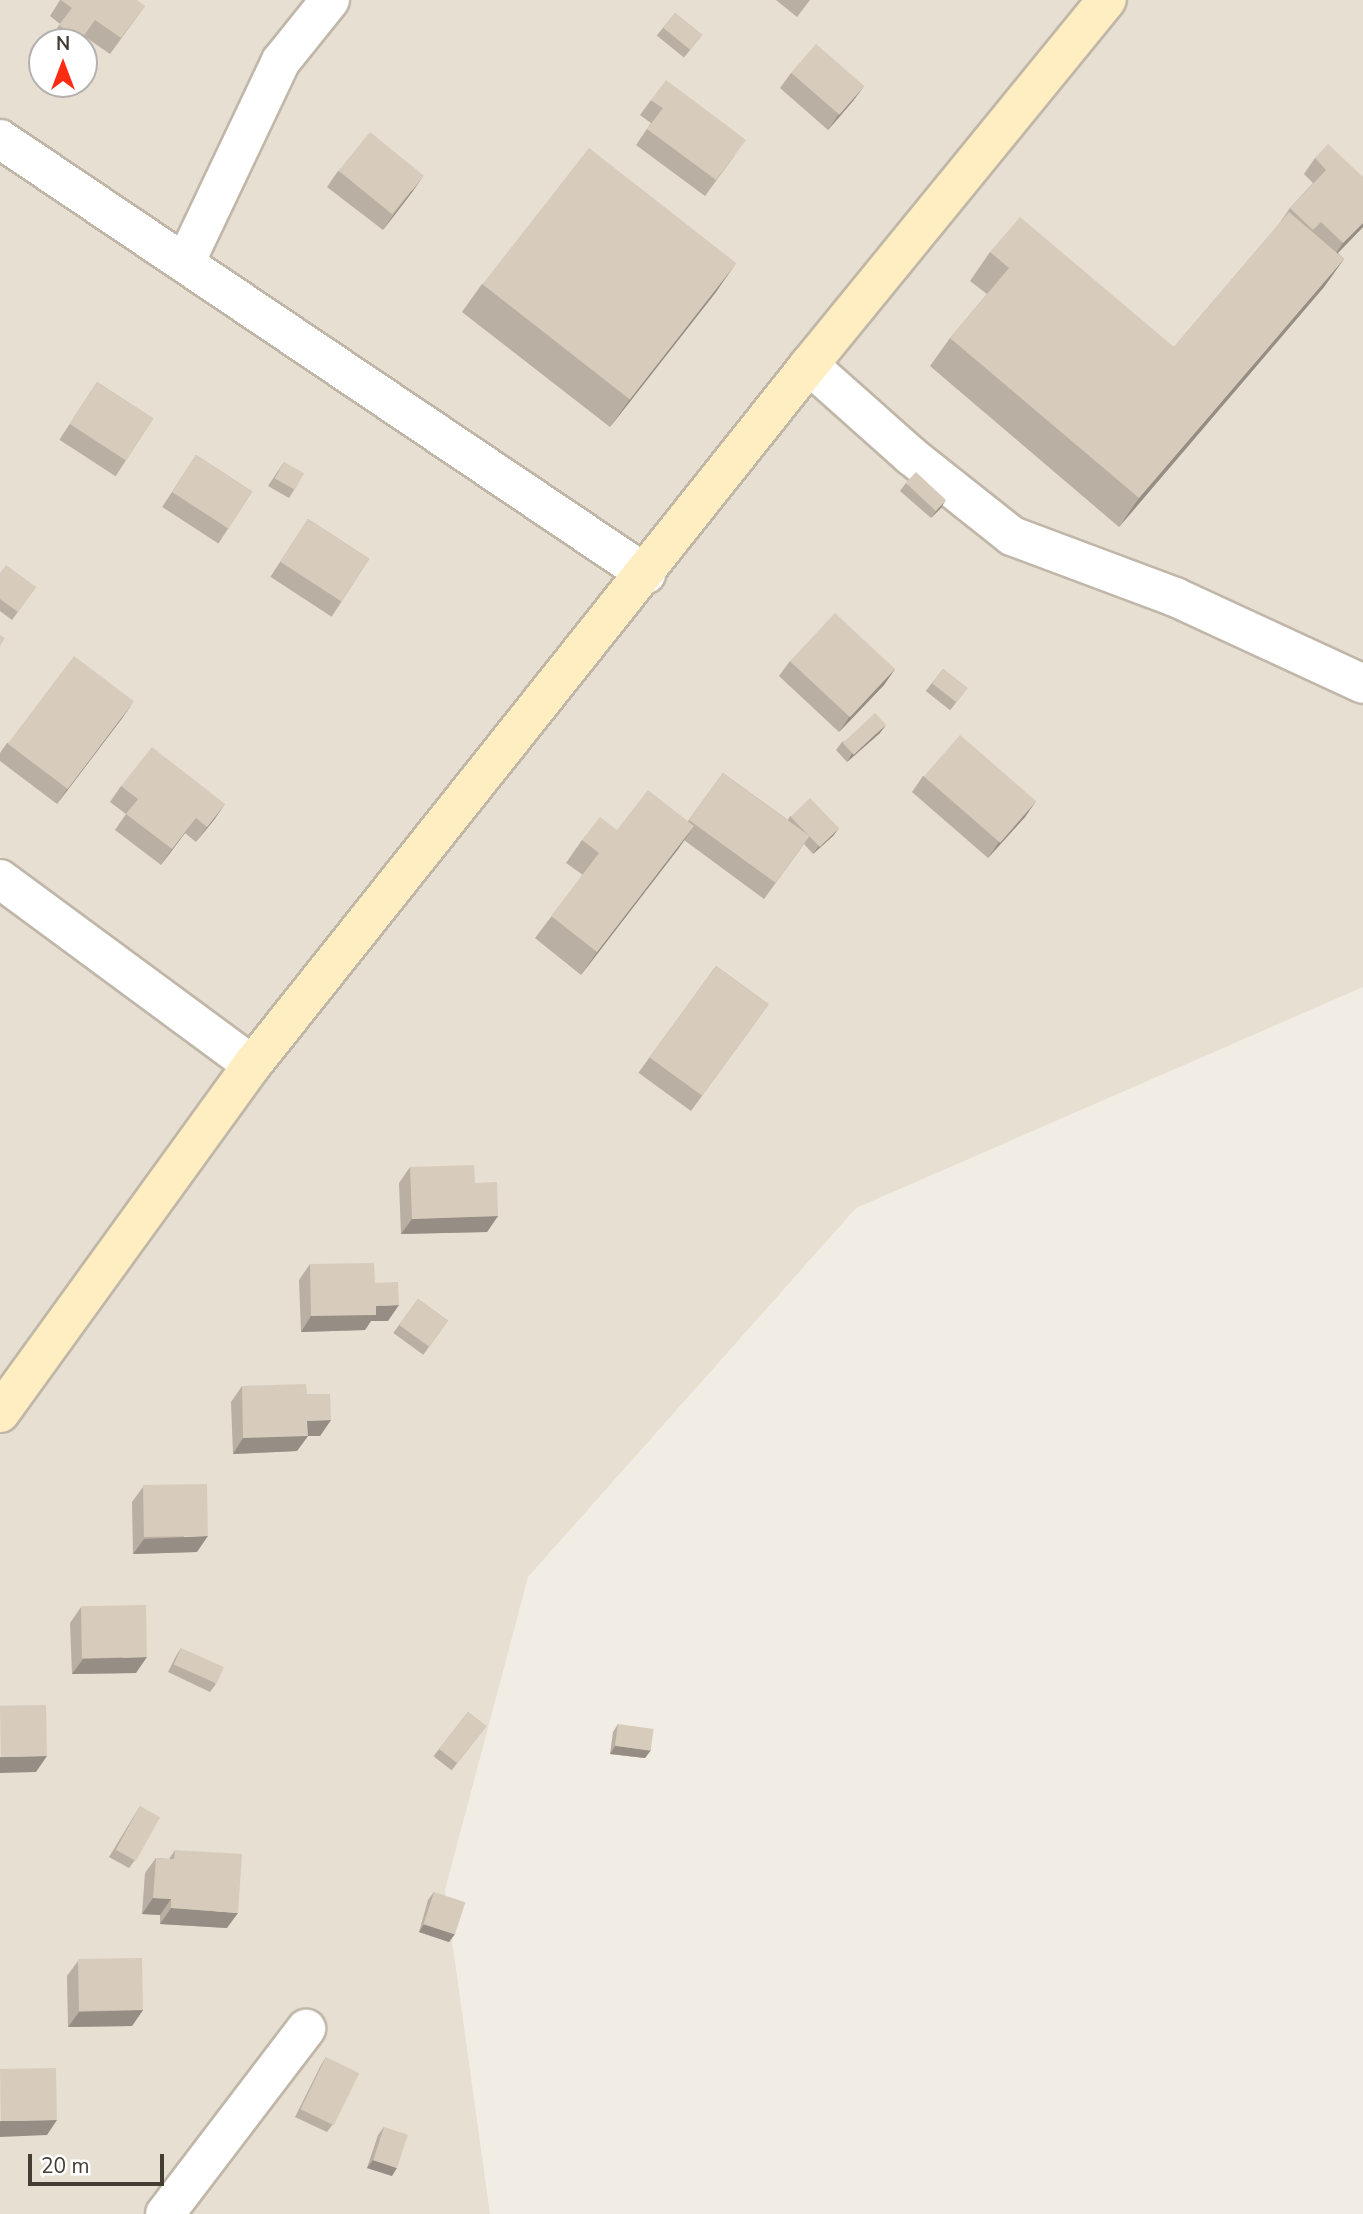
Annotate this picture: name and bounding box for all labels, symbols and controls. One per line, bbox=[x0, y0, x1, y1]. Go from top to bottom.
north arrow bbox=[28, 28, 98, 98]
text: N bbox=[56, 31, 70, 57]
scale bar bbox=[32, 2140, 168, 2184]
text: 20 m bbox=[41, 2152, 90, 2180]

